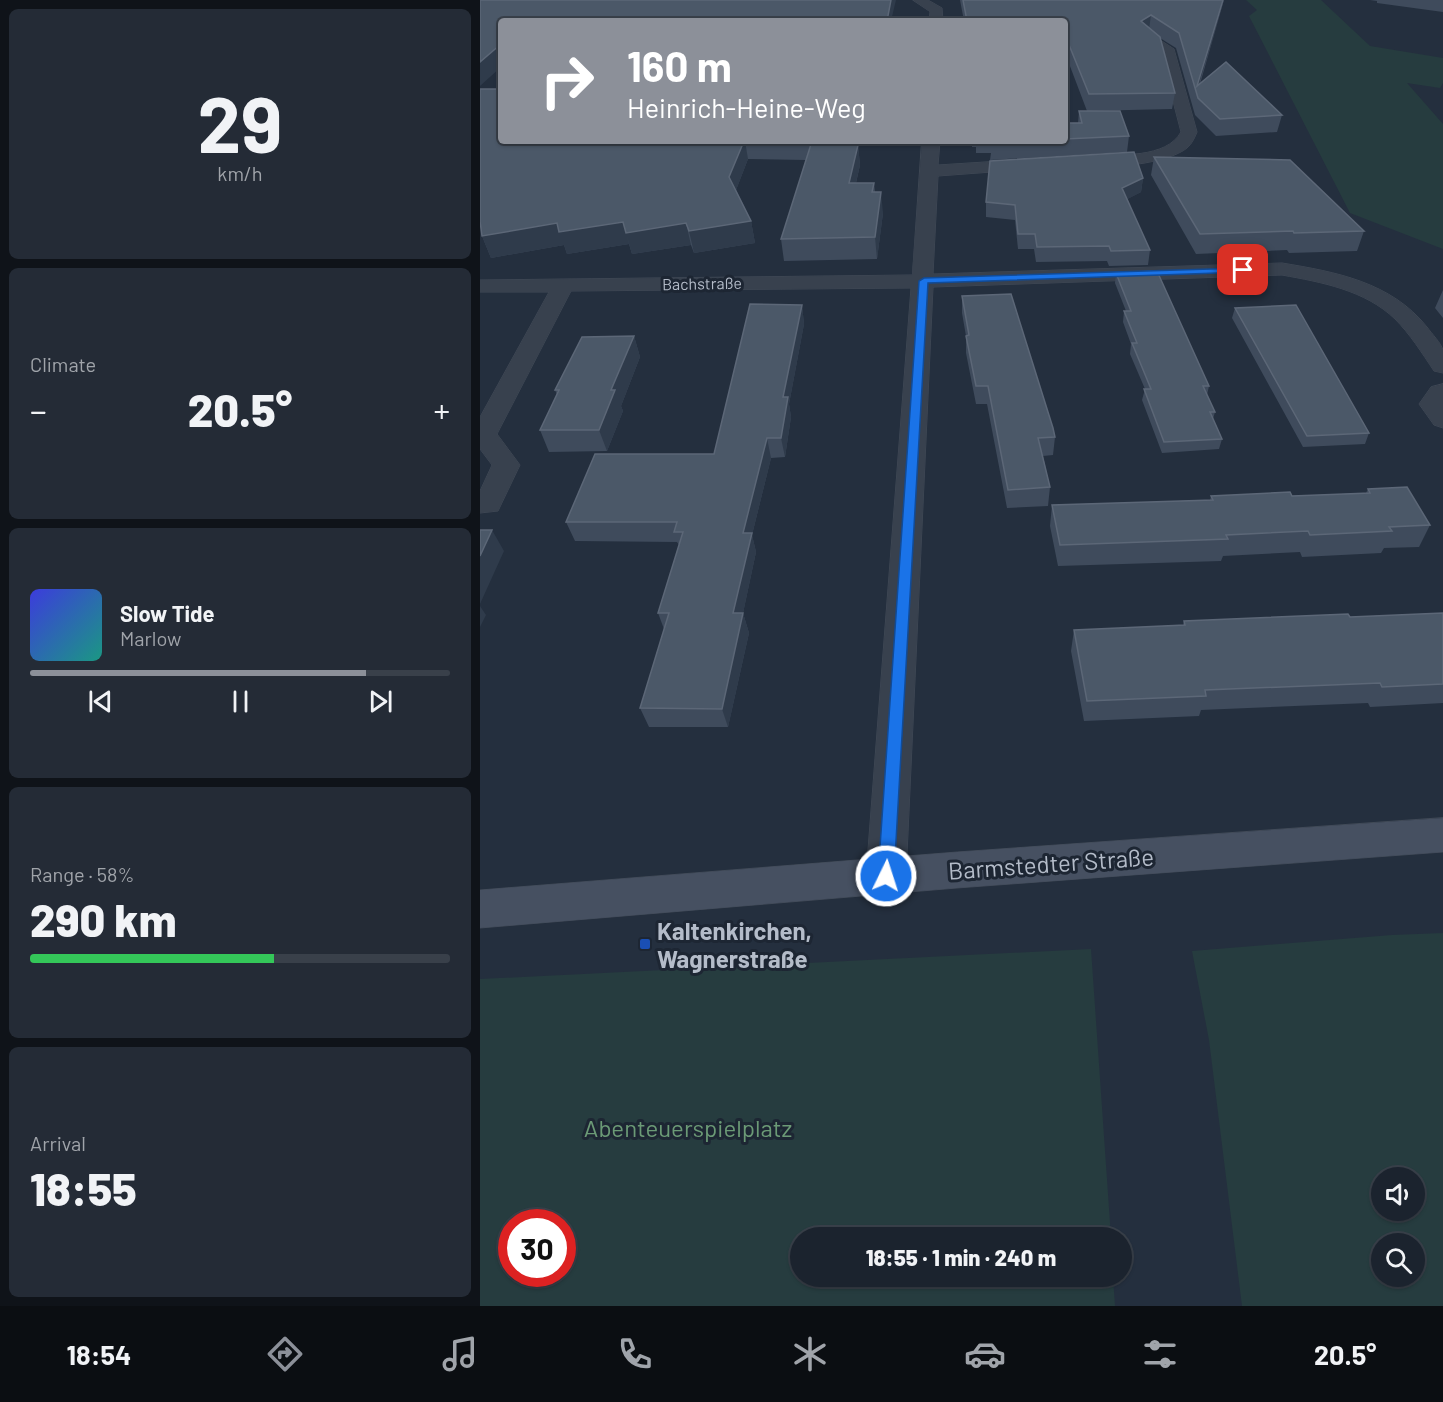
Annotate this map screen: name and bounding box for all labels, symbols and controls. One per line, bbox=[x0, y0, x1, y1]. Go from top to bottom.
text: 160 m bbox=[627, 40, 732, 90]
icon: right bbox=[528, 42, 606, 120]
text: 29 bbox=[197, 75, 283, 169]
text: Heinrich-Heine-Weg bbox=[627, 91, 866, 123]
text: km/h bbox=[217, 161, 263, 185]
pin bbox=[1217, 244, 1268, 295]
icon: arrive bbox=[1226, 253, 1259, 286]
street label: Bachstraße bbox=[662, 273, 742, 293]
text: Climate bbox=[30, 352, 96, 376]
text: 20.5° bbox=[188, 382, 292, 436]
text: − bbox=[30, 390, 47, 430]
text: + bbox=[434, 390, 450, 430]
text: Slow Tide bbox=[120, 600, 215, 626]
text: Marlow bbox=[120, 626, 181, 650]
icon: previous bbox=[84, 685, 117, 718]
icon: pause bbox=[224, 685, 257, 718]
icon: next bbox=[364, 685, 397, 718]
street label: Barmstedter Straße bbox=[947, 841, 1155, 885]
position arrow bbox=[854, 844, 918, 908]
text: Range · 58% bbox=[30, 862, 134, 886]
text: 290 km bbox=[30, 892, 177, 946]
place label: Kaltenkirchen, Wagnerstraße bbox=[657, 916, 812, 973]
marker: Kaltenkirchen, Wagnerstraße bbox=[638, 937, 652, 951]
park label: Abenteuerspielplatz bbox=[584, 1113, 792, 1142]
text: Arrival bbox=[30, 1131, 86, 1155]
text: 18:55 bbox=[30, 1161, 137, 1215]
map controls bbox=[1371, 1167, 1425, 1287]
button: sound bbox=[1371, 1167, 1425, 1221]
speed limit sign: 30 bbox=[498, 1209, 576, 1287]
button: search bbox=[1371, 1233, 1425, 1287]
text: 18:55 · 1 min · 240 m bbox=[866, 1244, 1056, 1270]
icon: directions bbox=[264, 1333, 306, 1375]
icon: music bbox=[439, 1333, 481, 1375]
icon: phone bbox=[614, 1333, 656, 1375]
icon: climate bbox=[789, 1333, 831, 1375]
icon: car bbox=[964, 1333, 1006, 1375]
icon: filters bbox=[1139, 1333, 1181, 1375]
text: 18:54 bbox=[66, 1338, 131, 1370]
text: 20.5° bbox=[1314, 1338, 1376, 1370]

